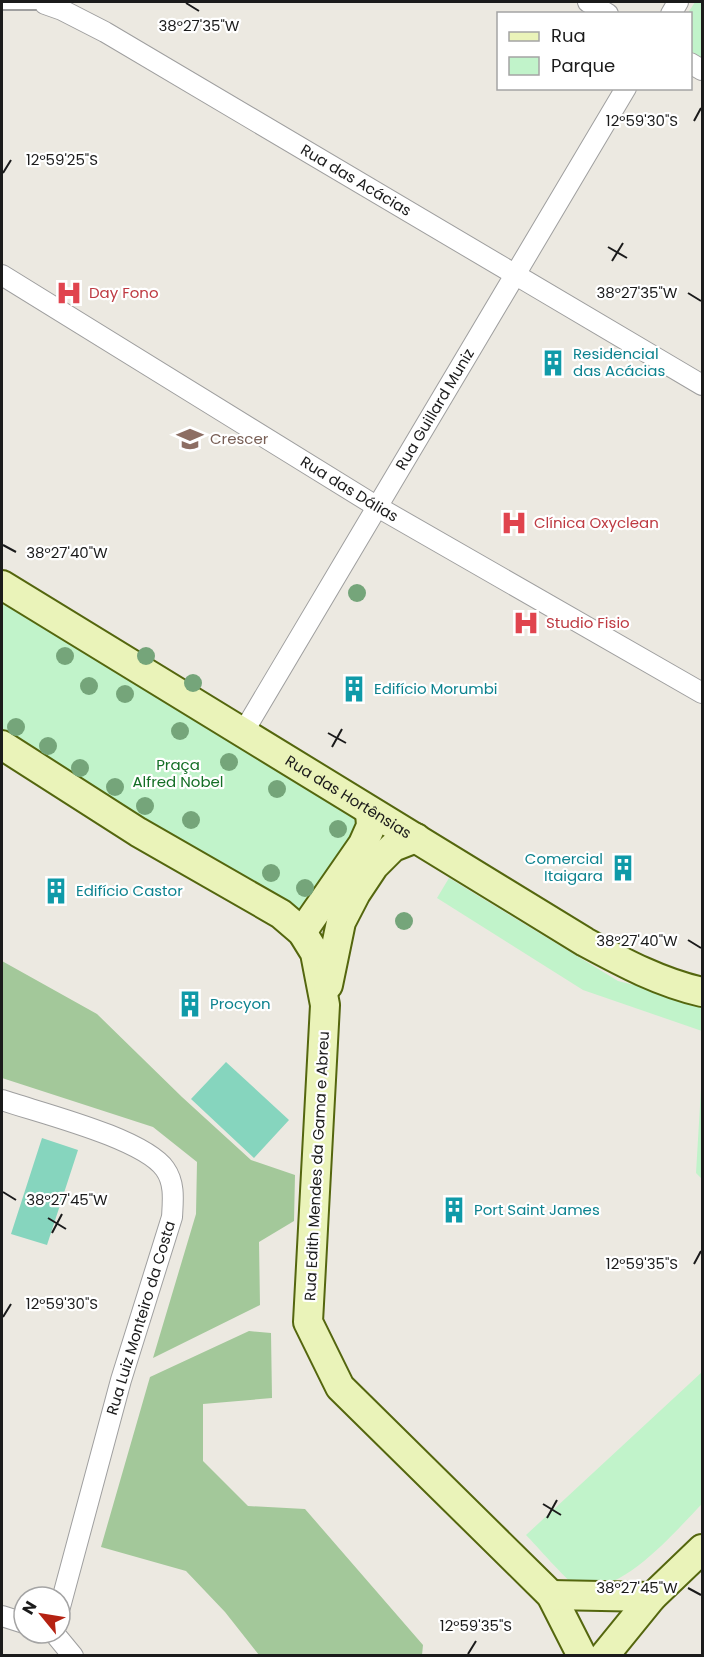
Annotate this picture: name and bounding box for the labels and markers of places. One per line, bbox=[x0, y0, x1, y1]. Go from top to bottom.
hospital icon: Day Fono bbox=[54, 278, 84, 308]
place label: Day Fono bbox=[89, 282, 159, 303]
place label: Residencial das Acácias bbox=[573, 343, 665, 381]
building icon: Residencial das Acácias bbox=[538, 348, 568, 378]
school or university icon: Crescer bbox=[175, 424, 205, 454]
place label: Crescer bbox=[210, 428, 269, 449]
hospital icon: Clínica Oxyclean bbox=[499, 508, 529, 538]
place label: Clínica Oxyclean bbox=[534, 512, 659, 533]
hospital icon: Studio Fisio bbox=[511, 608, 541, 638]
place label: Studio Fisio bbox=[546, 612, 630, 633]
building icon: Edifício Morumbi bbox=[339, 674, 369, 704]
place label: Edifício Morumbi bbox=[374, 678, 498, 699]
place label: Comercial Itaigara bbox=[525, 848, 603, 886]
building icon: Comercial Itaigara bbox=[608, 853, 638, 883]
building icon: Edifício Castor bbox=[41, 876, 71, 906]
place label: Edifício Castor bbox=[76, 880, 183, 901]
building icon: Procyon bbox=[175, 989, 205, 1019]
place label: Procyon bbox=[210, 993, 271, 1014]
building icon: Port Saint James bbox=[439, 1195, 469, 1225]
place label: Port Saint James bbox=[474, 1199, 600, 1220]

